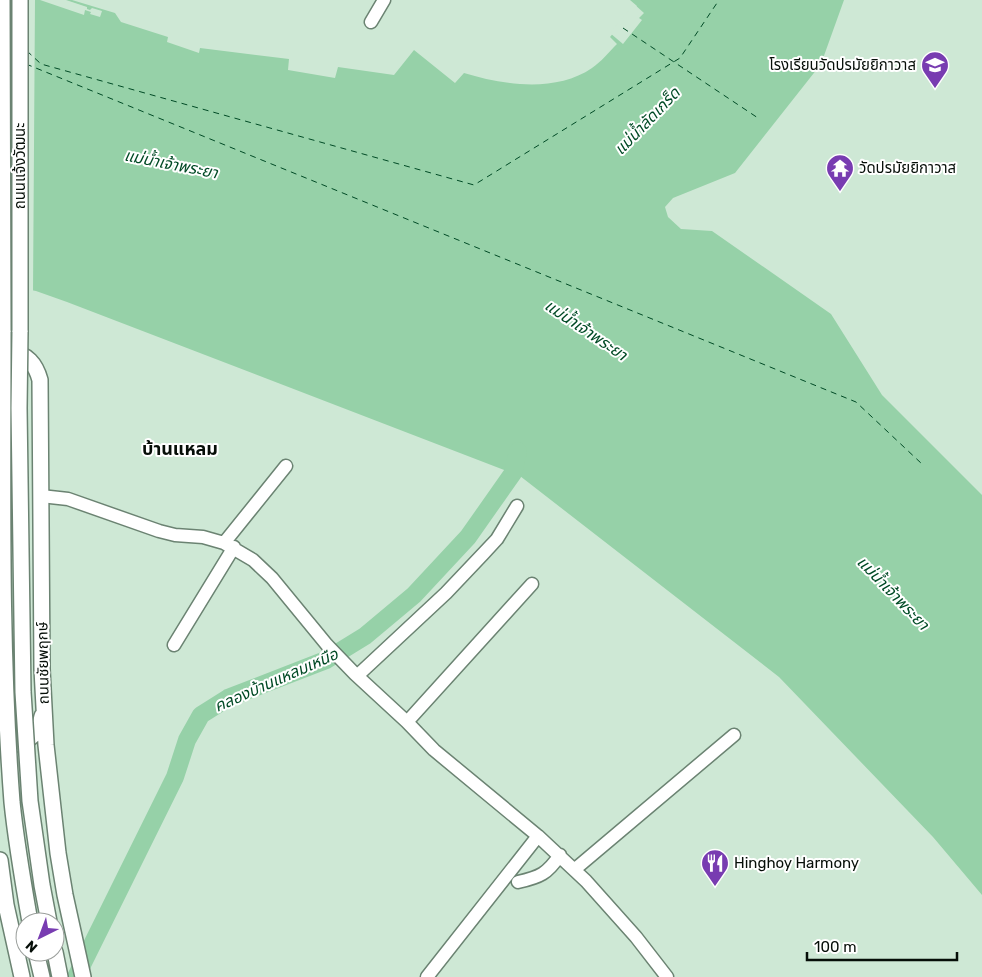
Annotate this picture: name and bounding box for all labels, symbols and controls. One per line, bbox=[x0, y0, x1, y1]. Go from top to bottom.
school or university icon: โรงเรียนวัดปรมัยยิกาวาส bbox=[920, 50, 950, 89]
place label: โรงเรียนวัดปรมัยยิกาวาส bbox=[769, 56, 916, 74]
water label: แม่น้ำลัดเกร็ด bbox=[609, 81, 685, 159]
street label: ถนนแจ้งวัฒนะ bbox=[11, 123, 29, 209]
water label: แม่น้ำเจ้าพระยา bbox=[123, 144, 221, 183]
temple icon: วัดปรมัยยิกาวาส bbox=[825, 153, 855, 192]
place label: วัดปรมัยยิกาวาส bbox=[859, 159, 957, 177]
water label: แม่น้ำเจ้าพระยา bbox=[541, 294, 633, 365]
district label: บ้านแหลม bbox=[142, 438, 218, 460]
water label: แม่น้ำเจ้าพระยา bbox=[853, 551, 935, 635]
street label: ถนนชัยพฤกษ์ bbox=[33, 621, 53, 704]
water label: คลองบ้านแหลมเหนือ bbox=[211, 644, 341, 716]
restaurant icon: Hinghoy Harmony bbox=[700, 848, 730, 887]
place label: Hinghoy Harmony bbox=[734, 854, 859, 872]
north arrow bbox=[15, 912, 65, 962]
scale bar bbox=[807, 930, 957, 962]
text: N bbox=[22, 937, 41, 956]
text: 100 m bbox=[814, 938, 856, 956]

